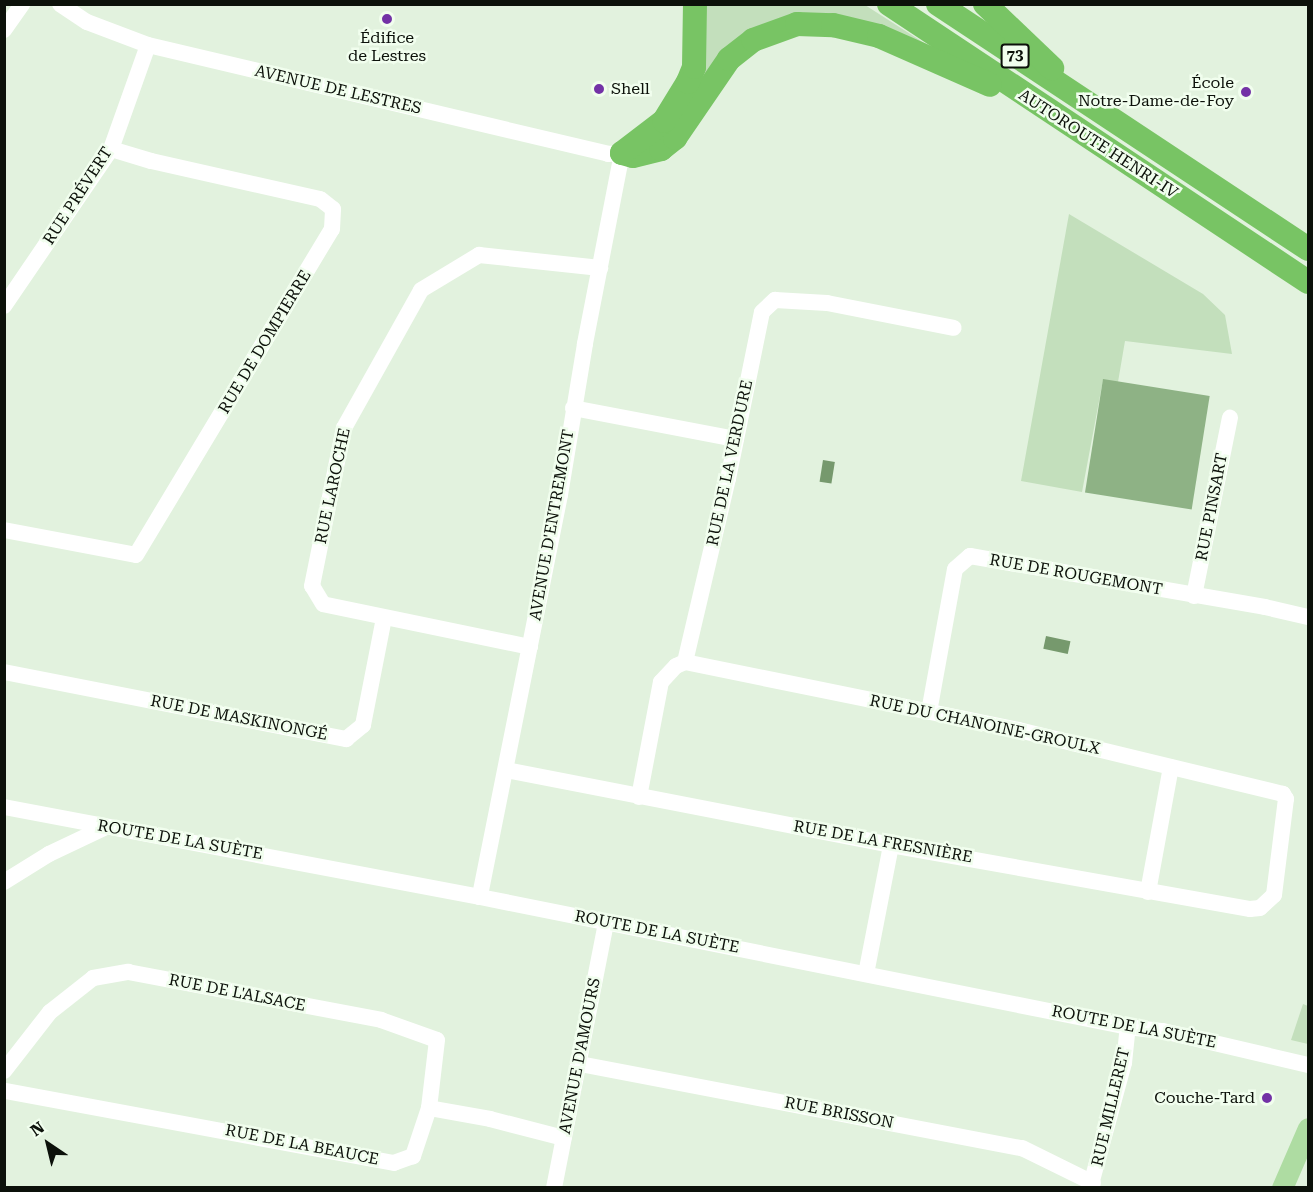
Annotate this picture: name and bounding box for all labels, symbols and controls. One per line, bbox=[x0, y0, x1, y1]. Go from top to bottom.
marker: Édifice de Lestres bbox=[380, 12, 394, 26]
place label: Édifice de Lestres bbox=[348, 28, 426, 66]
road number: 73 bbox=[1000, 44, 1030, 68]
street label: AVENUE DE LESTRES bbox=[253, 61, 423, 119]
place label: École Notre-Dame-de-Foy bbox=[1078, 73, 1234, 111]
place label: Shell bbox=[611, 79, 650, 99]
marker: Shell bbox=[592, 82, 606, 96]
street label: AUTOROUTE HENRI-IV bbox=[1015, 85, 1181, 203]
marker: École Notre-Dame-de-Foy bbox=[1239, 85, 1253, 99]
street label: RUE PRÉVERT bbox=[39, 144, 117, 248]
street label: RUE DE DOMPIERRE bbox=[215, 267, 315, 417]
street label: RUE DE LA VERDURE bbox=[703, 378, 757, 548]
street label: RUE LAROCHE bbox=[311, 426, 355, 546]
street label: AVENUE D'ENTREMONT bbox=[526, 428, 578, 622]
street label: RUE PINSART bbox=[1192, 451, 1232, 563]
street label: RUE DE ROUGEMONT bbox=[988, 550, 1164, 600]
street label: RUE DE MASKINONGÉ bbox=[149, 691, 329, 745]
street label: RUE DU CHANOINE-GROULX bbox=[868, 691, 1102, 759]
street label: ROUTE DE LA SUÈTE bbox=[96, 816, 264, 864]
street label: RUE DE LA FRESNIÈRE bbox=[792, 817, 974, 867]
street label: ROUTE DE LA SUÈTE bbox=[573, 907, 741, 957]
street label: RUE DE L'ALSACE bbox=[167, 970, 307, 1016]
street label: AVENUE D'AMOURS bbox=[555, 976, 605, 1136]
street label: ROUTE DE LA SUÈTE bbox=[1050, 1002, 1218, 1052]
street label: RUE MILLERET bbox=[1088, 1046, 1134, 1168]
place label: Couche-Tard bbox=[1154, 1088, 1255, 1108]
marker: Couche-Tard bbox=[1260, 1091, 1274, 1105]
street label: RUE BRISSON bbox=[783, 1093, 895, 1133]
north arrow bbox=[18, 1114, 78, 1174]
text: N bbox=[27, 1118, 48, 1140]
street label: RUE DE LA BEAUCE bbox=[224, 1121, 380, 1169]

